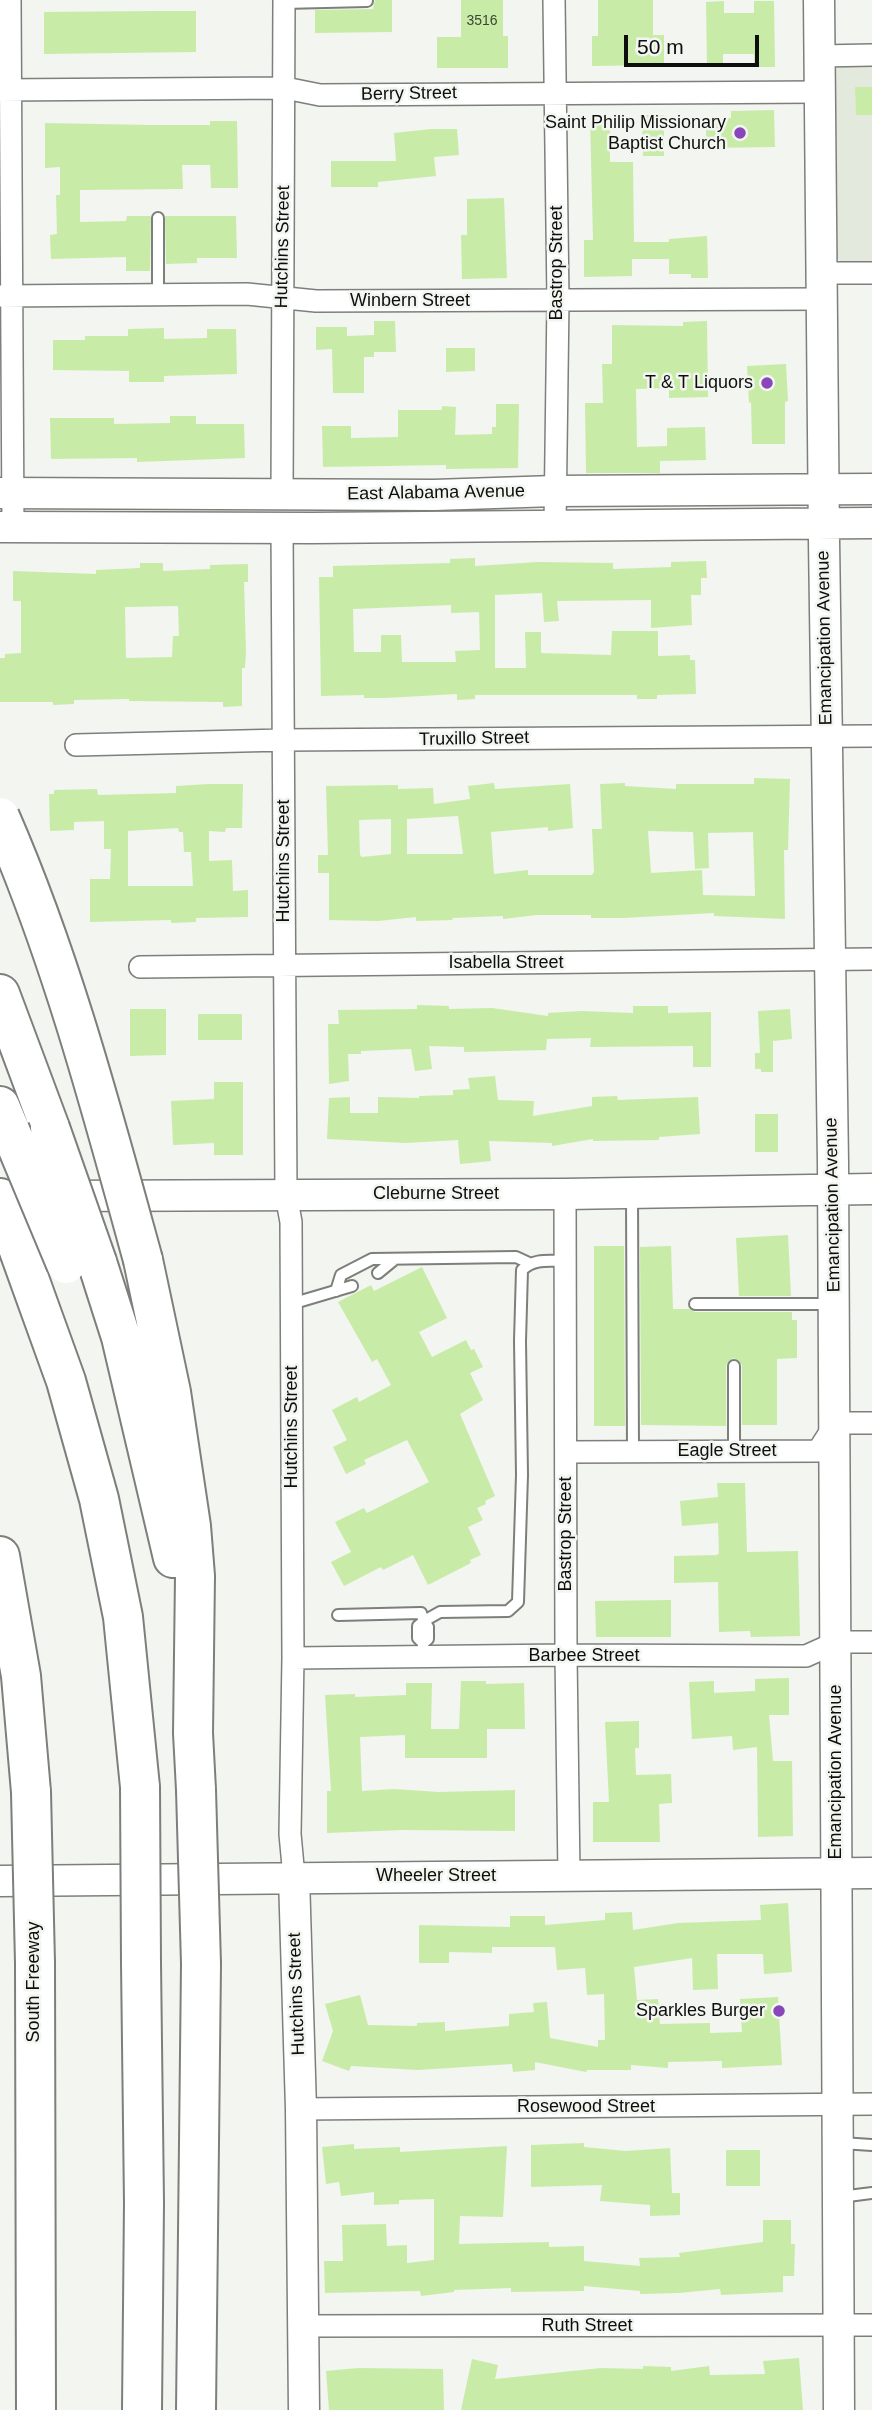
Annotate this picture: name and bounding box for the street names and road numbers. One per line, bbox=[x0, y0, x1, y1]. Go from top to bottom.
street label: Berry Street bbox=[361, 82, 457, 106]
street label: Hutchins Street bbox=[271, 185, 295, 309]
street label: Bastrop Street bbox=[546, 205, 568, 321]
street label: Winbern Street bbox=[350, 290, 470, 312]
street label: East Alabama Avenue bbox=[347, 481, 525, 505]
street label: Emancipation Avenue bbox=[813, 550, 837, 726]
street label: Truxillo Street bbox=[419, 727, 529, 751]
street label: Hutchins Street bbox=[273, 799, 295, 923]
street label: Isabella Street bbox=[448, 952, 564, 974]
street label: Emancipation Avenue bbox=[821, 1117, 845, 1293]
street label: Cleburne Street bbox=[373, 1183, 499, 1205]
street label: Hutchins Street bbox=[281, 1365, 303, 1489]
street label: Eagle Street bbox=[677, 1440, 777, 1462]
street label: Bastrop Street bbox=[555, 1476, 577, 1592]
street label: Barbee Street bbox=[528, 1645, 640, 1667]
street label: Emancipation Avenue bbox=[825, 1685, 847, 1859]
street label: Wheeler Street bbox=[376, 1865, 496, 1887]
street label: South Freeway bbox=[23, 1921, 45, 2043]
street label: Hutchins Street bbox=[284, 1932, 310, 2056]
street label: Rosewood Street bbox=[517, 2096, 655, 2118]
street label: Ruth Street bbox=[541, 2315, 633, 2337]

